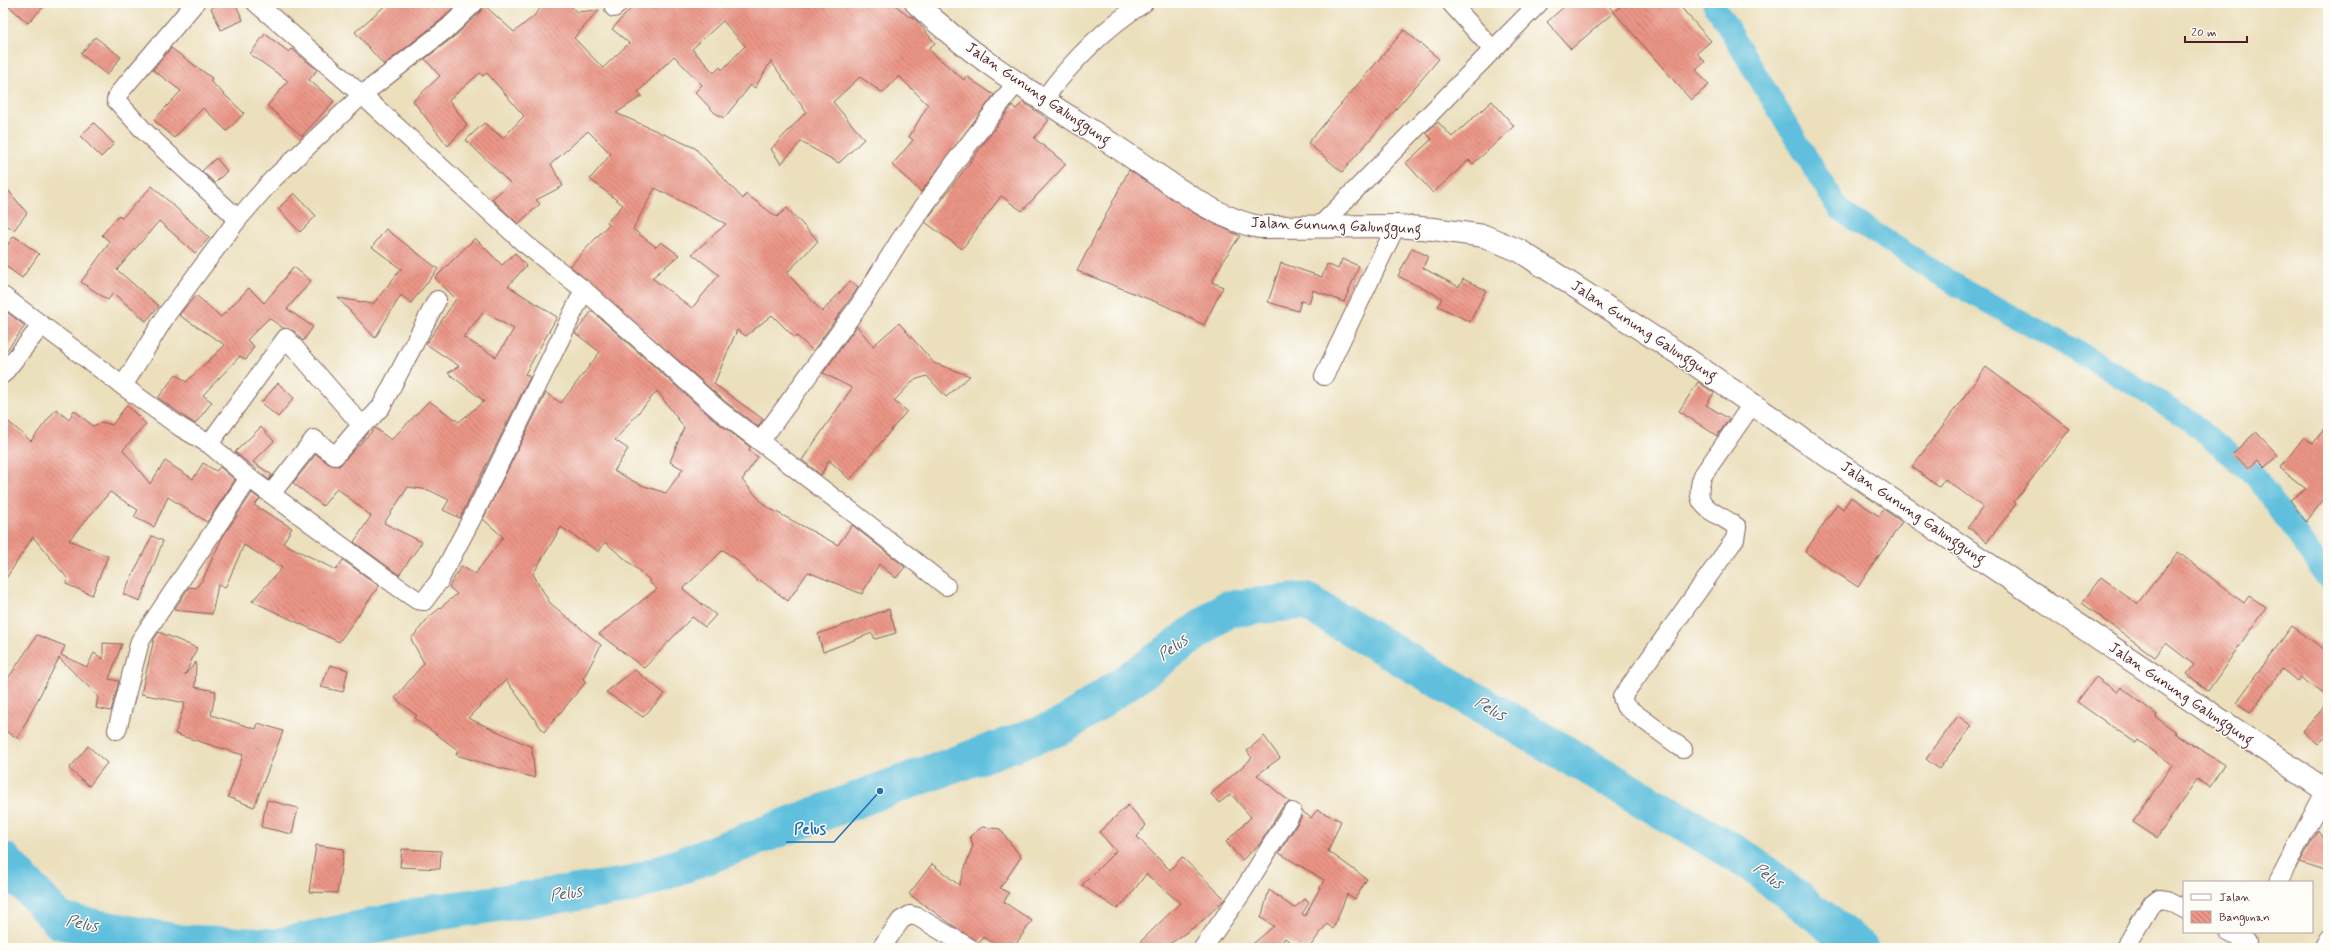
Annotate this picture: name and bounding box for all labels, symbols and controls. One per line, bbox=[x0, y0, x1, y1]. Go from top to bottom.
scale bar bbox=[2185, 18, 2247, 44]
text: 20 m bbox=[2191, 25, 2217, 41]
street label: Jalan Gunung Galunggung bbox=[961, 38, 1114, 151]
street label: Jalan Gunung Galunggung bbox=[1250, 213, 1422, 240]
street label: Jalan Gunung Galunggung bbox=[1566, 276, 1721, 387]
street label: Jalan Gunung Galunggung bbox=[1836, 457, 1989, 570]
water label: Pelus bbox=[1154, 629, 1194, 666]
street label: Jalan Gunung Galunggung bbox=[2104, 638, 2257, 751]
water label: Pelus bbox=[1471, 692, 1511, 727]
callout: Pelus bbox=[786, 814, 834, 842]
text: Pelus bbox=[794, 819, 827, 840]
water label: Pelus bbox=[1749, 858, 1788, 895]
water label: Pelus bbox=[549, 881, 585, 907]
legend bbox=[2183, 881, 2313, 933]
text: Jalan bbox=[2219, 890, 2251, 906]
water label: Pelus bbox=[64, 910, 102, 938]
text: Bangunan bbox=[2219, 910, 2270, 926]

